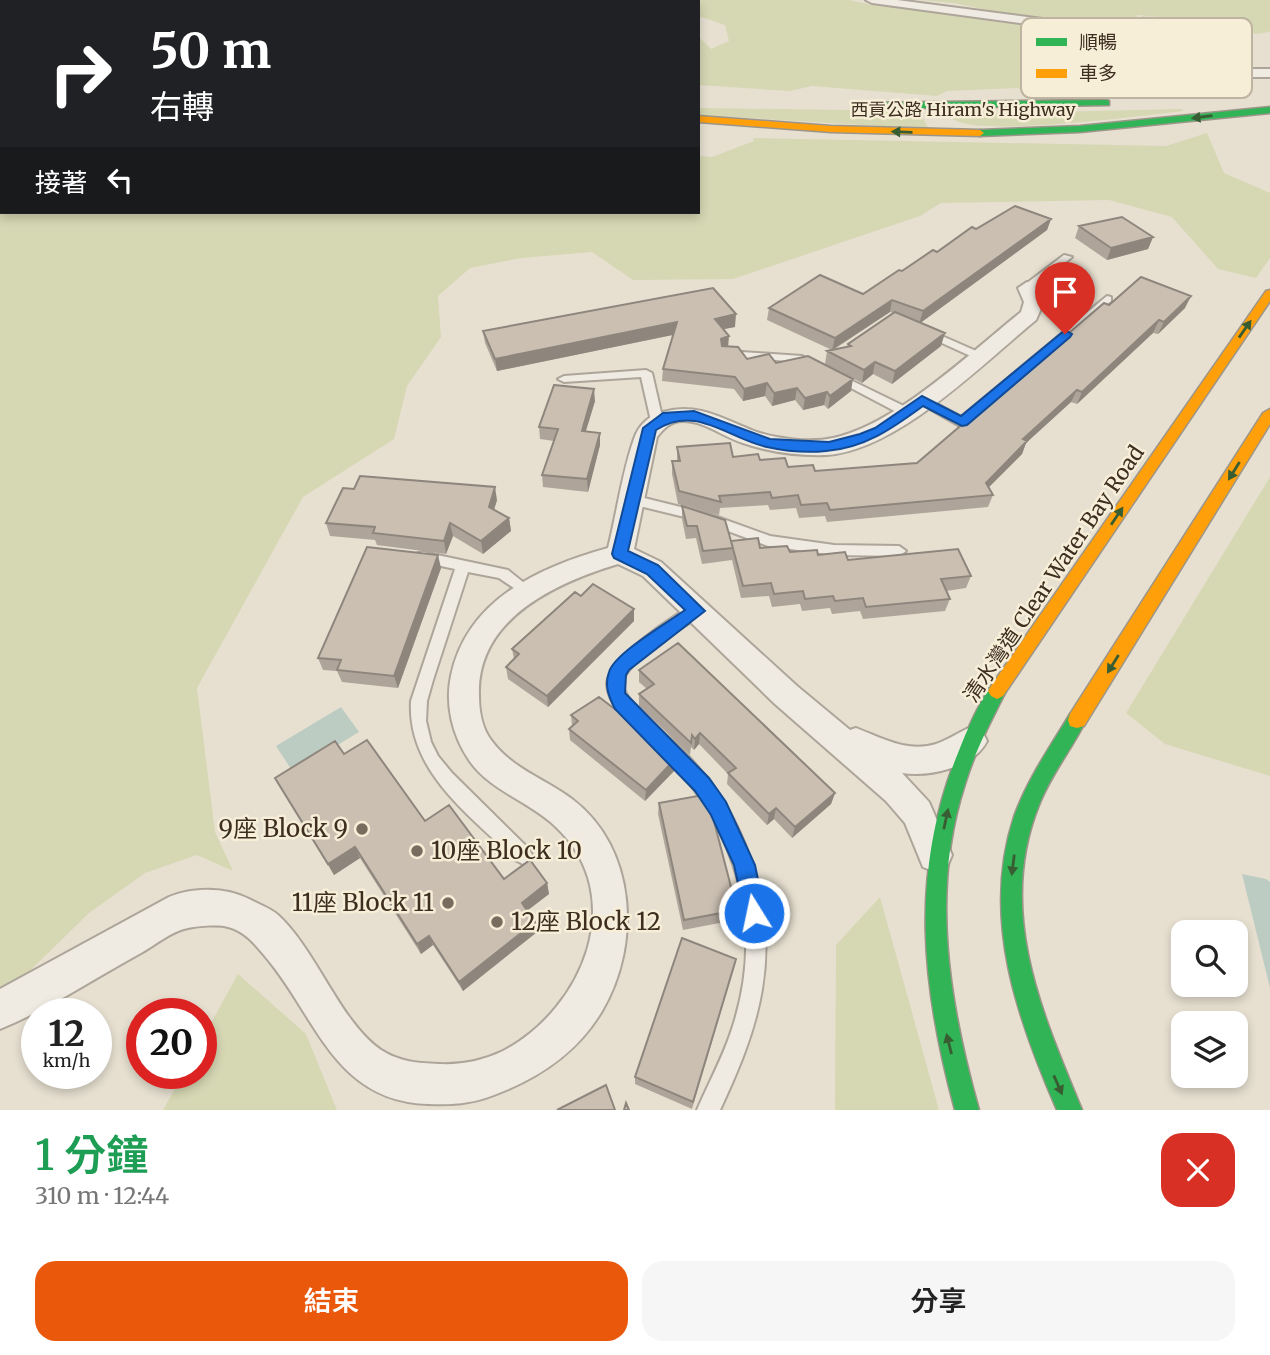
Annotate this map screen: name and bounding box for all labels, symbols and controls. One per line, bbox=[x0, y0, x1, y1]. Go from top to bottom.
legend bbox=[1021, 18, 1252, 98]
text: 50 m bbox=[150, 20, 271, 81]
icon: right bbox=[35, 28, 126, 119]
text: 順暢 bbox=[1079, 30, 1117, 54]
text: 車多 bbox=[1079, 61, 1117, 85]
text: 右轉 bbox=[150, 87, 214, 127]
street label: 西貢公路 Hiram's Highway bbox=[850, 98, 1076, 121]
one-way arrow bbox=[1191, 111, 1213, 122]
one-way arrow bbox=[891, 126, 913, 138]
icon: left bbox=[101, 161, 139, 199]
text: 接著 bbox=[35, 166, 87, 199]
pin bbox=[1035, 262, 1095, 334]
icon: arrive bbox=[1046, 273, 1084, 311]
one-way arrow bbox=[1238, 320, 1252, 338]
street label: 清水灣道 Clear Water Bay Road bbox=[957, 440, 1150, 707]
one-way arrow bbox=[1227, 461, 1240, 481]
one-way arrow bbox=[1110, 507, 1124, 525]
one-way arrow bbox=[1106, 654, 1119, 673]
one-way arrow bbox=[940, 808, 951, 830]
place label: 9座 Block 9 bbox=[219, 813, 348, 844]
marker: 9座 Block 9 bbox=[354, 821, 370, 837]
place label: 10座 Block 10 bbox=[431, 835, 582, 866]
marker: 10座 Block 10 bbox=[409, 843, 425, 859]
one-way arrow bbox=[1007, 855, 1018, 877]
position arrow bbox=[717, 876, 791, 950]
place label: 11座 Block 11 bbox=[292, 887, 434, 918]
marker: 11座 Block 11 bbox=[440, 895, 456, 911]
place label: 12座 Block 12 bbox=[511, 906, 661, 937]
marker: 12座 Block 12 bbox=[489, 914, 505, 930]
map controls bbox=[1171, 920, 1248, 1088]
button: search bbox=[1171, 920, 1248, 997]
speed limit sign: 20 bbox=[126, 998, 217, 1089]
button: layers bbox=[1171, 1011, 1248, 1088]
text: 12 bbox=[48, 1012, 85, 1056]
one-way arrow bbox=[943, 1033, 954, 1055]
text: km/h bbox=[43, 1049, 90, 1072]
one-way arrow bbox=[1053, 1075, 1064, 1096]
text: 1 分鐘 bbox=[35, 1129, 148, 1181]
button: close bbox=[1161, 1133, 1235, 1207]
text: 310 m · 12:44 bbox=[35, 1181, 169, 1210]
button: 結束 bbox=[35, 1261, 628, 1341]
button: 分享 bbox=[642, 1261, 1235, 1341]

